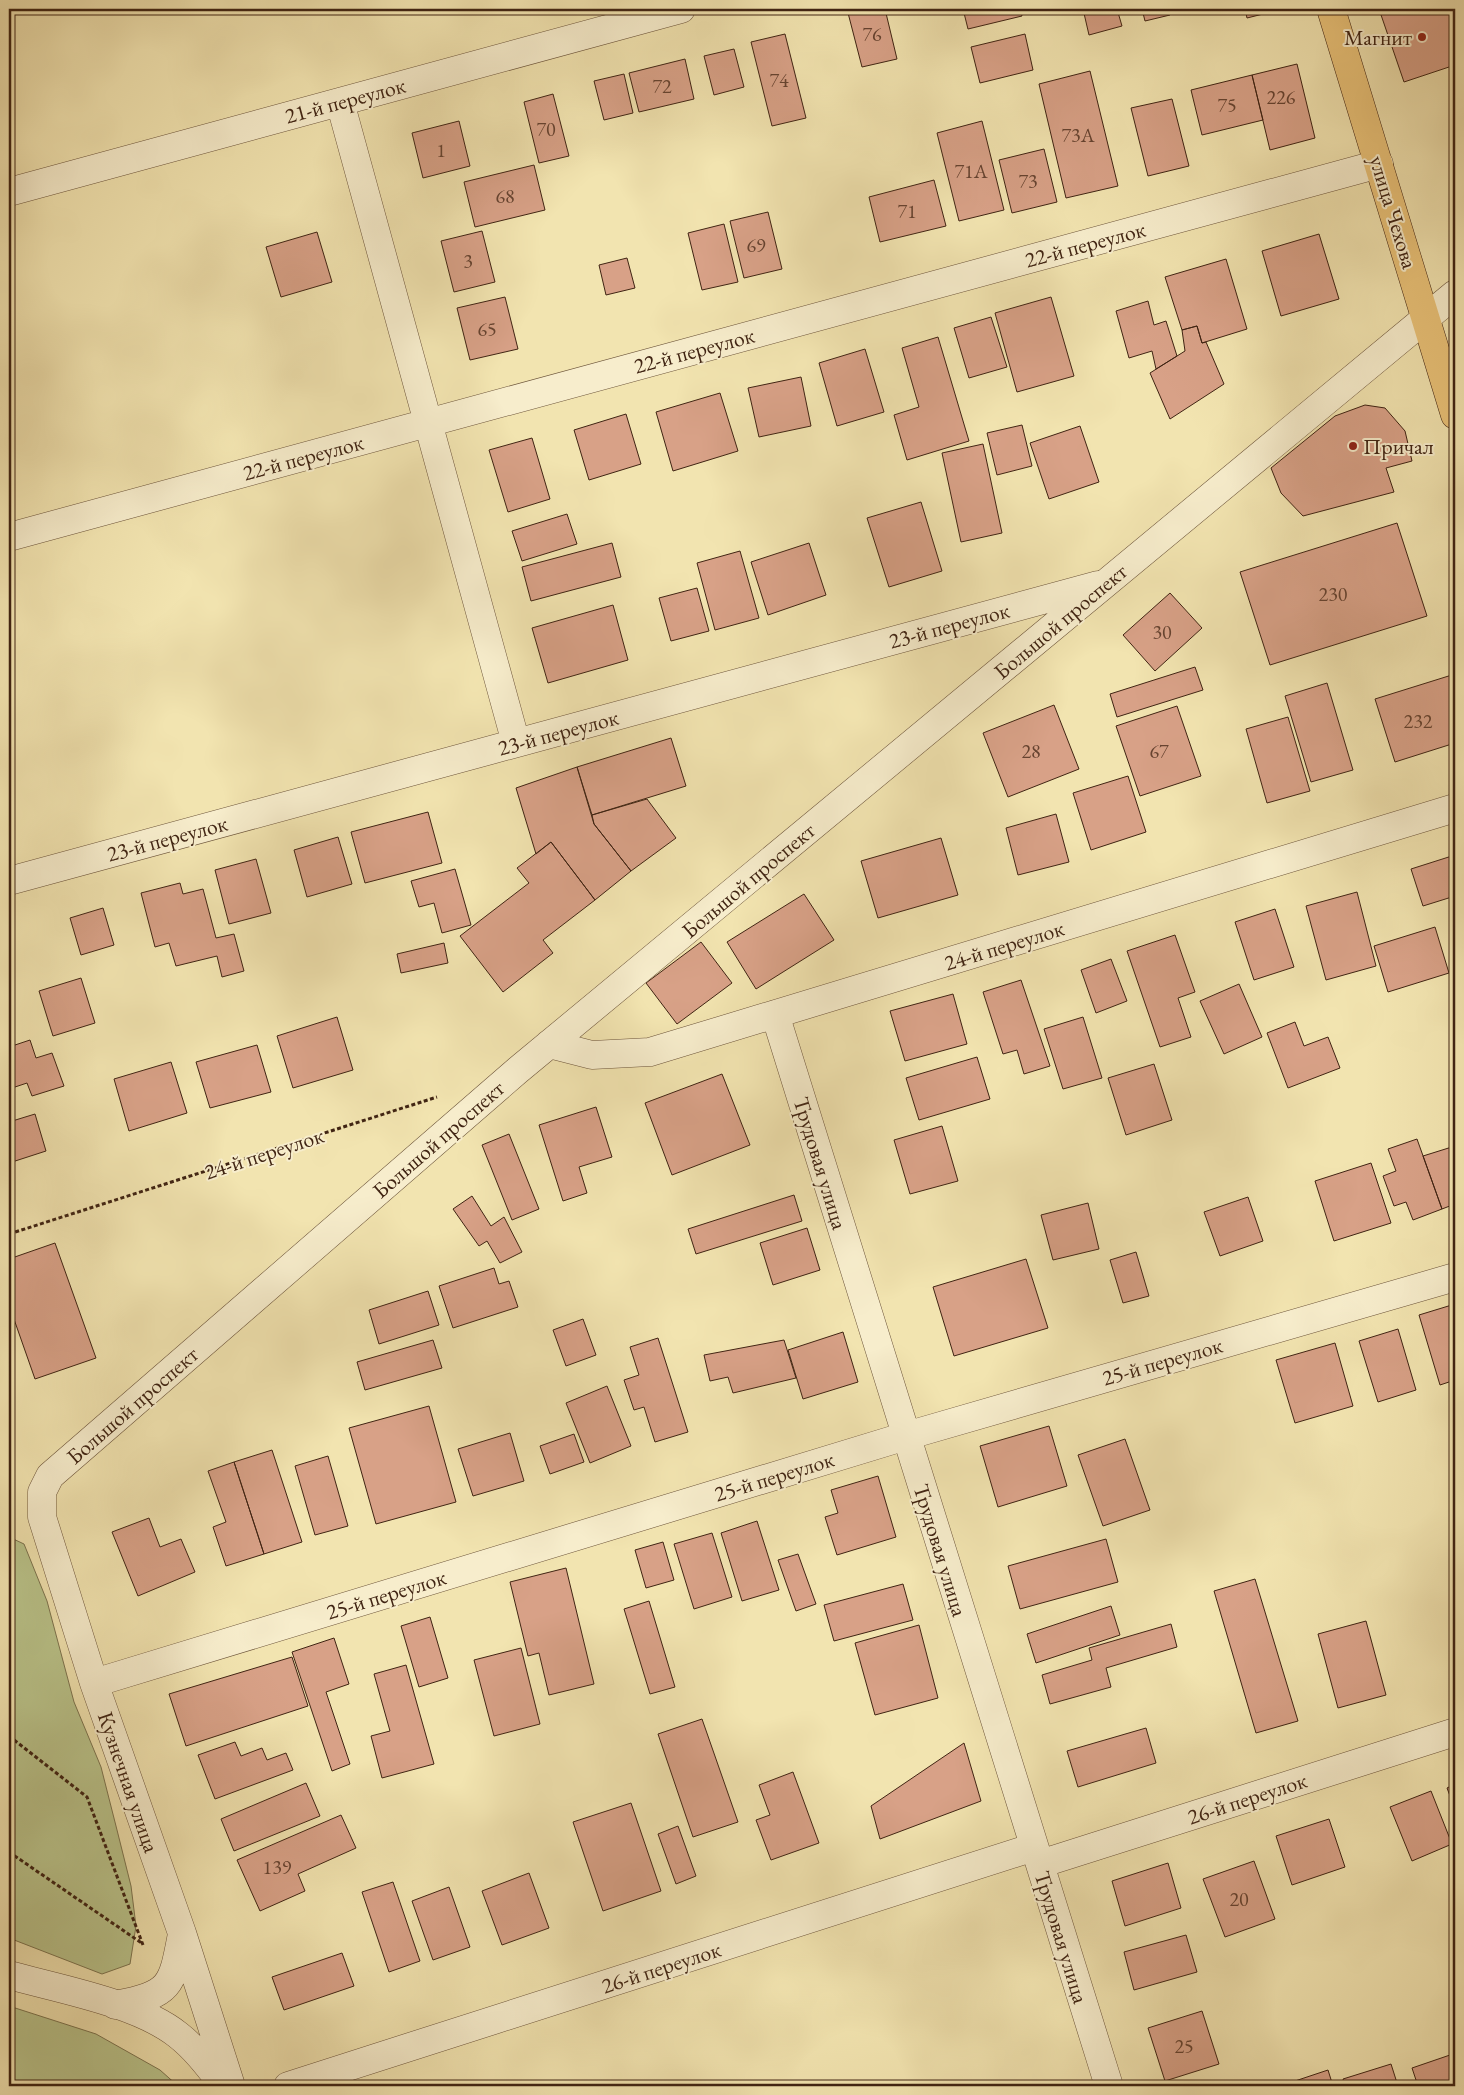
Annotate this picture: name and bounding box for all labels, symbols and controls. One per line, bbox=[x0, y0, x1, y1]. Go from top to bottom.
house number: 76 bbox=[862, 21, 882, 47]
place label: Магнит bbox=[1344, 23, 1412, 52]
marker: Магнит bbox=[1416, 31, 1428, 43]
house number: 74 bbox=[769, 67, 789, 93]
street label: 21-й переулок bbox=[282, 70, 409, 131]
house number: 72 bbox=[652, 73, 672, 99]
house number: 226 bbox=[1267, 84, 1296, 110]
house number: 75 bbox=[1217, 92, 1237, 118]
house number: 70 bbox=[536, 116, 556, 142]
house number: 73А bbox=[1061, 122, 1095, 148]
house number: 1 bbox=[436, 137, 446, 163]
street label: улица Чехова bbox=[1363, 152, 1425, 272]
house number: 71А bbox=[954, 158, 988, 184]
house number: 73 bbox=[1018, 168, 1038, 194]
house number: 68 bbox=[495, 183, 515, 209]
house number: 71 bbox=[897, 198, 917, 224]
street label: 22-й переулок bbox=[1022, 214, 1149, 275]
house number: 69 bbox=[746, 232, 766, 258]
house number: 3 bbox=[463, 248, 473, 274]
house number: 65 bbox=[477, 316, 497, 342]
street label: 22-й переулок bbox=[631, 320, 758, 381]
street label: 22-й переулок bbox=[240, 427, 367, 488]
place label: Причал bbox=[1363, 432, 1434, 461]
marker: Причал bbox=[1347, 440, 1359, 452]
street label: Большой проспект bbox=[988, 557, 1133, 686]
house number: 230 bbox=[1319, 581, 1348, 607]
street label: 23-й переулок bbox=[886, 595, 1013, 656]
house number: 30 bbox=[1152, 619, 1172, 645]
street label: 23-й переулок bbox=[495, 702, 622, 763]
house number: 232 bbox=[1404, 708, 1433, 734]
house number: 28 bbox=[1021, 738, 1041, 764]
house number: 67 bbox=[1149, 738, 1169, 764]
street label: 23-й переулок bbox=[104, 808, 231, 869]
street label: Большой проспект bbox=[676, 816, 821, 945]
street label: 24-й переулок bbox=[941, 913, 1068, 977]
street label: Большой проспект bbox=[366, 1074, 510, 1205]
street label: Трудовая улица bbox=[787, 1093, 854, 1233]
street label: 24-й переулок bbox=[201, 1120, 328, 1186]
street label: 25-й переулок bbox=[1099, 1330, 1226, 1392]
street label: Большой проспект bbox=[60, 1340, 204, 1471]
street label: 25-й переулок bbox=[711, 1444, 838, 1508]
street label: Трудовая улица bbox=[907, 1480, 974, 1620]
street label: 25-й переулок bbox=[323, 1562, 450, 1626]
street label: Кузнечная улица bbox=[91, 1708, 166, 1857]
street label: 26-й переулок bbox=[1184, 1765, 1311, 1831]
house number: 139 bbox=[263, 1854, 292, 1880]
street label: Трудовая улица bbox=[1028, 1867, 1095, 2007]
house number: 20 bbox=[1229, 1886, 1249, 1912]
street label: 26-й переулок bbox=[598, 1934, 725, 2000]
house number: 25 bbox=[1174, 2033, 1194, 2059]

